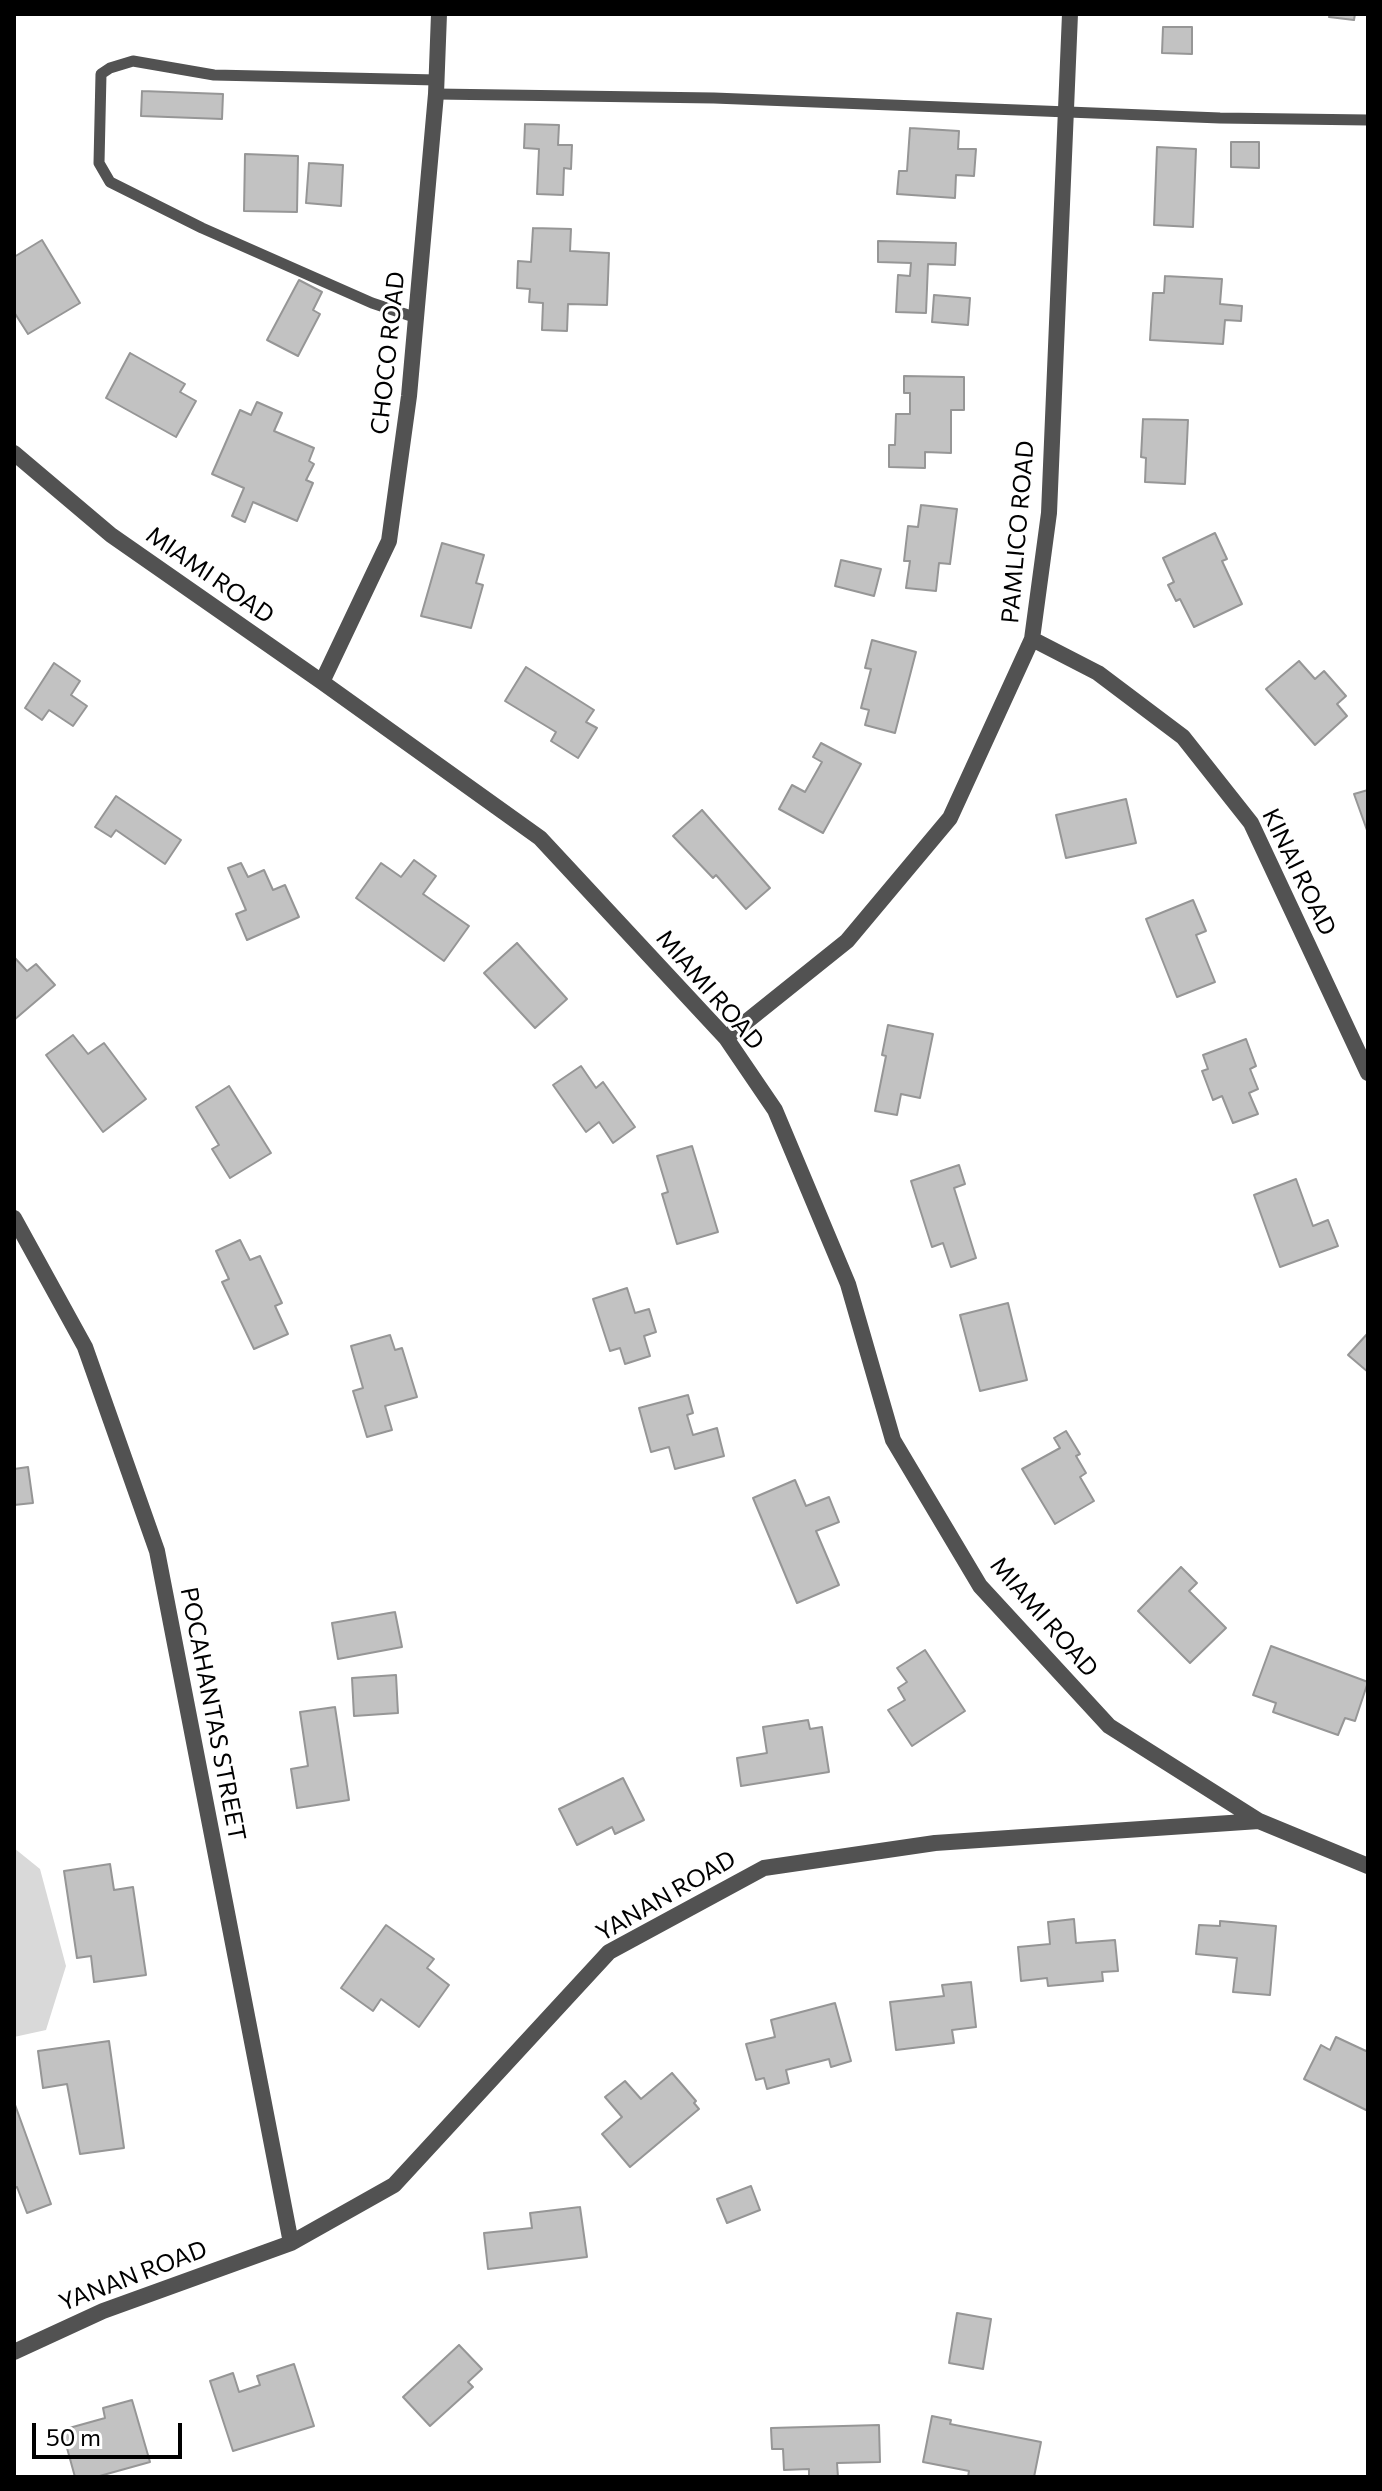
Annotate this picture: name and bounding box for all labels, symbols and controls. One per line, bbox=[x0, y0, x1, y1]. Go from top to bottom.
street label: CHOCO ROAD bbox=[365, 270, 411, 436]
street label: PAMLICO ROAD bbox=[996, 439, 1040, 625]
street label: MIAMI ROAD bbox=[141, 520, 279, 630]
street label: KINAI ROAD bbox=[1256, 804, 1342, 940]
street label: MIAMI ROAD bbox=[650, 924, 770, 1056]
street label: MIAMI ROAD bbox=[984, 1551, 1104, 1683]
street label: POCAHANTAS STREET bbox=[174, 1585, 252, 1843]
street label: YANAN ROAD bbox=[591, 1844, 741, 1948]
street label: YANAN ROAD bbox=[55, 2235, 211, 2317]
scale bar bbox=[36, 2407, 186, 2457]
text: 50 m bbox=[46, 2422, 101, 2451]

